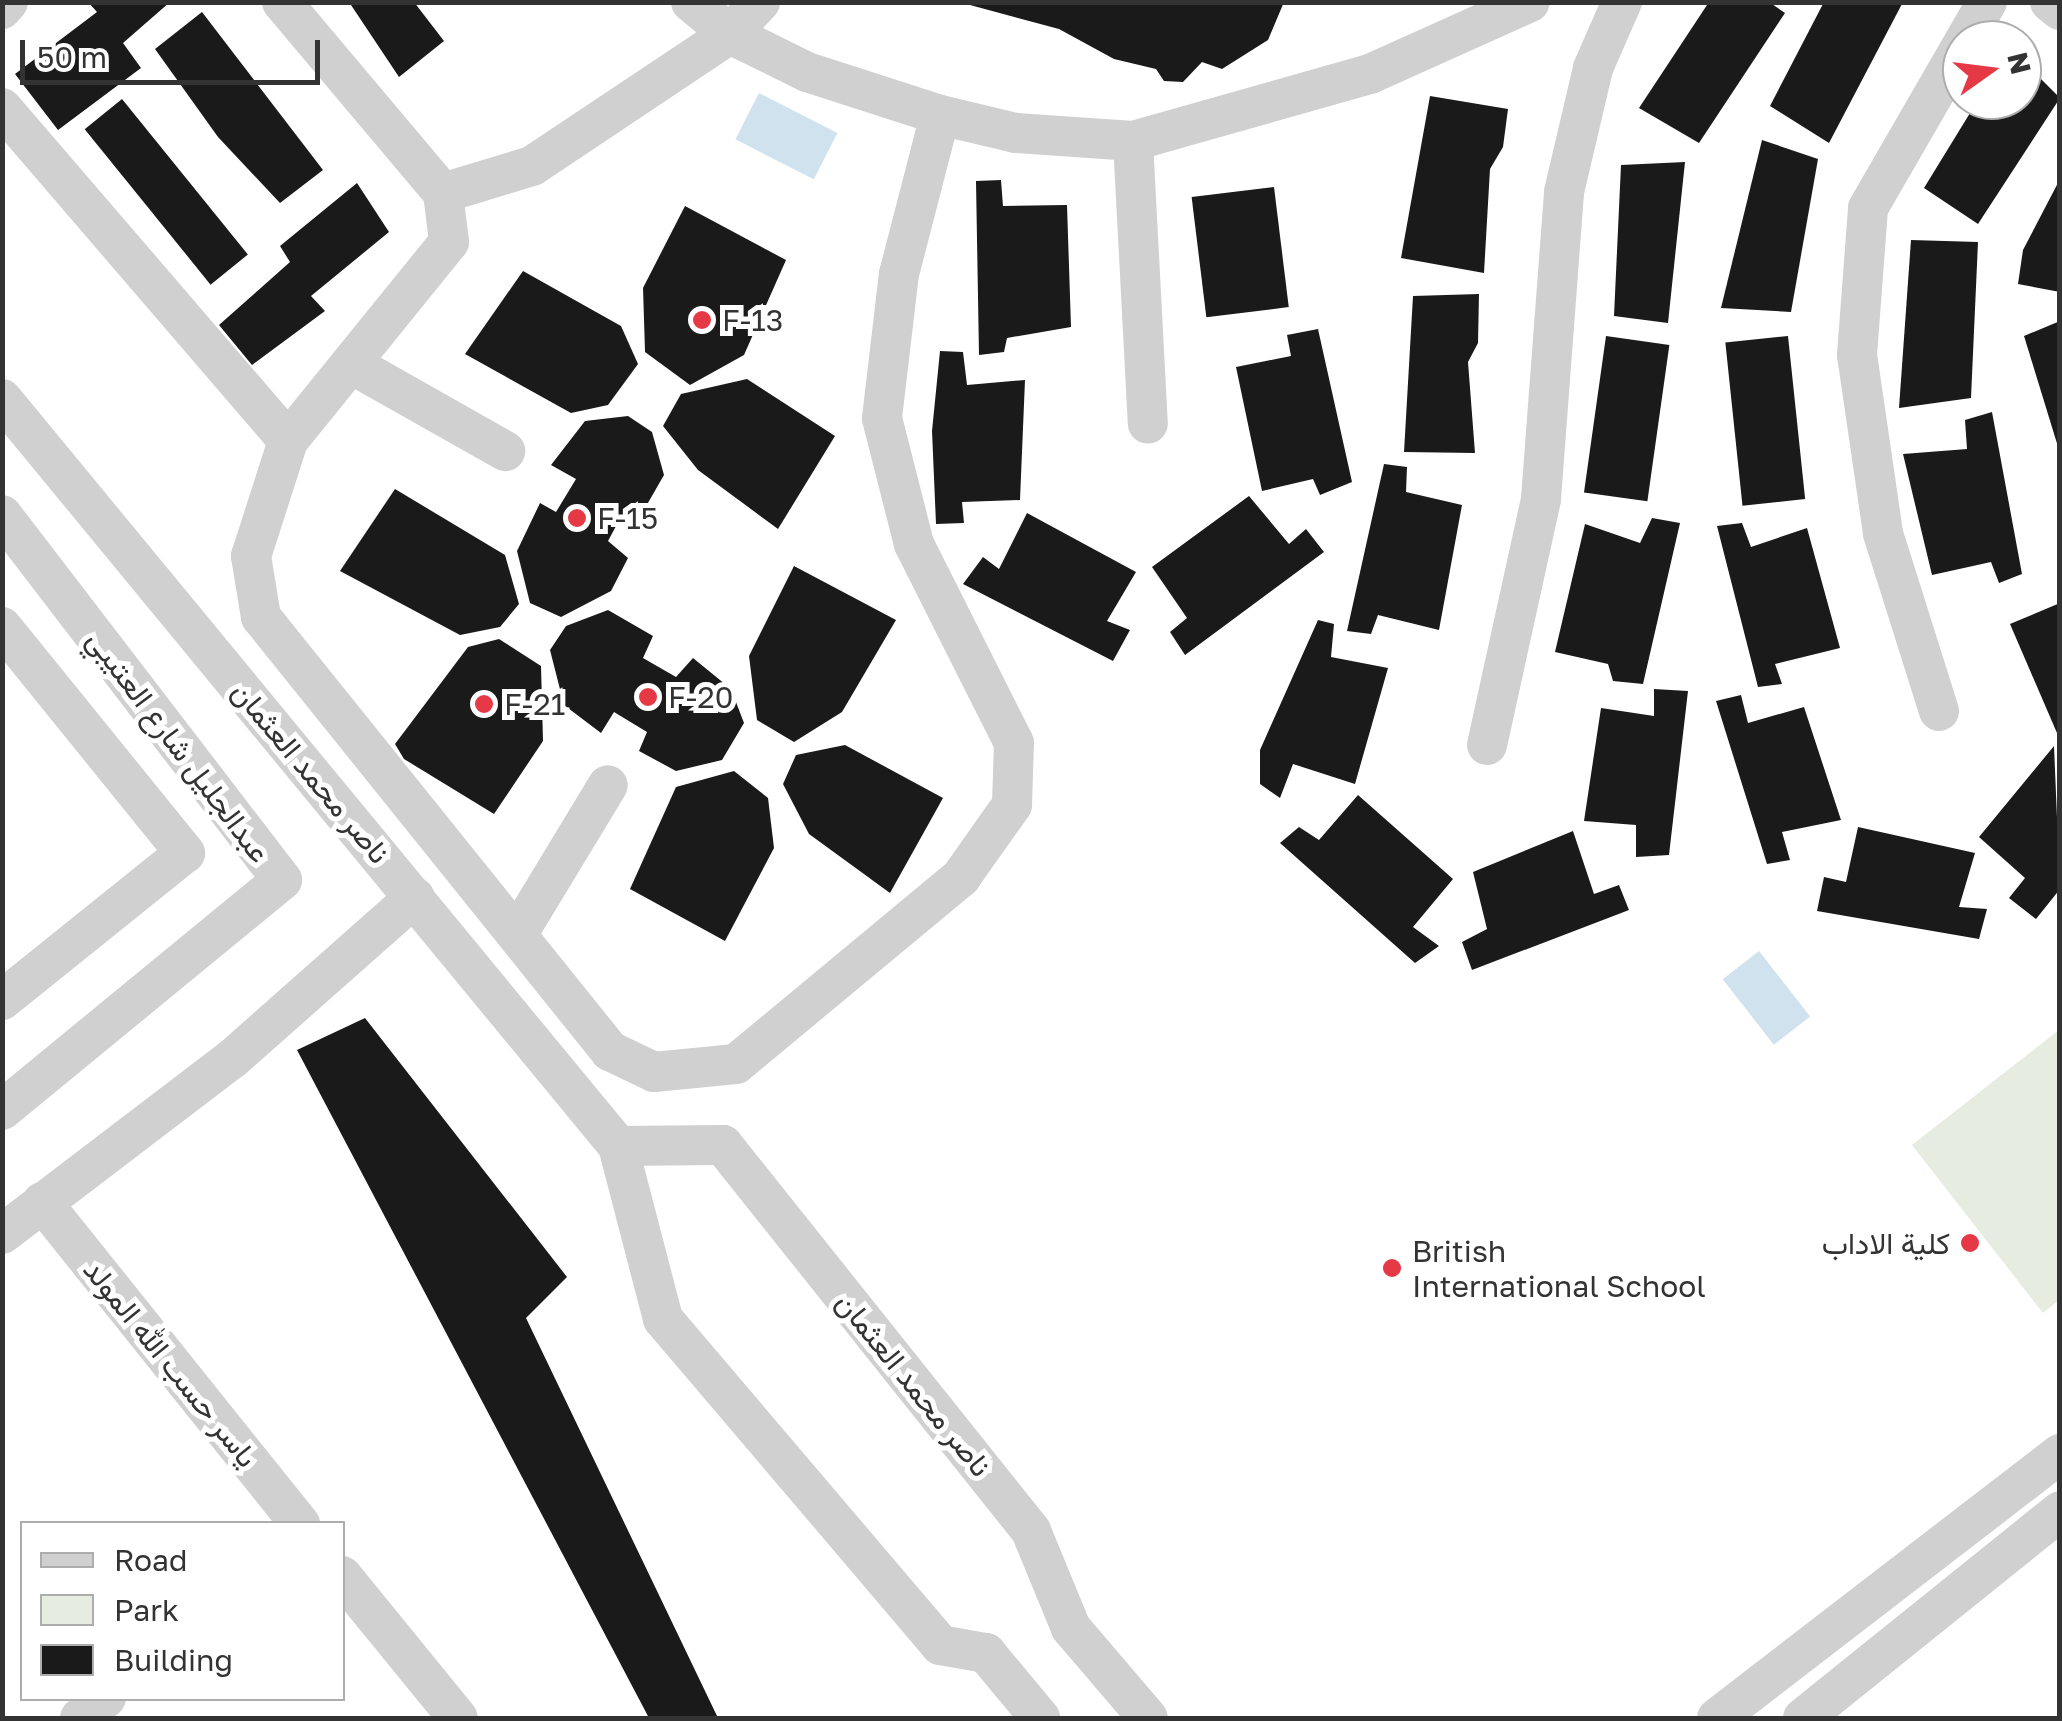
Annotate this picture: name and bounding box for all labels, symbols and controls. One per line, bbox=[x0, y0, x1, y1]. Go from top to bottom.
scale bar bbox=[25, 20, 325, 82]
north arrow bbox=[1942, 20, 2042, 120]
text: 50 m bbox=[37, 39, 107, 75]
text: N bbox=[2001, 49, 2038, 77]
place label: F-13 bbox=[722, 302, 783, 338]
marker: F-13 bbox=[691, 309, 713, 331]
place label: F-15 bbox=[597, 500, 658, 536]
marker: F-15 bbox=[566, 507, 588, 529]
street label: عبدالجليل شارع العتيبي bbox=[80, 623, 278, 869]
street label: ناصر محمد العثمان bbox=[224, 674, 398, 870]
place label: F-20 bbox=[668, 679, 733, 715]
place label: F-21 bbox=[504, 686, 565, 722]
marker: F-20 bbox=[637, 686, 659, 708]
marker: F-21 bbox=[473, 693, 495, 715]
place label: كلية الاداب bbox=[1822, 1225, 1950, 1261]
marker: كلية الاداب bbox=[1959, 1232, 1981, 1254]
place label: British International School bbox=[1412, 1233, 1706, 1304]
street label: ياسر حسب الله المولد bbox=[76, 1252, 266, 1474]
marker: British International School bbox=[1381, 1257, 1403, 1279]
street label: ناصر محمد العثمان bbox=[829, 1285, 999, 1483]
legend bbox=[20, 1521, 345, 1701]
text: Road bbox=[114, 1542, 188, 1578]
text: Park bbox=[114, 1592, 179, 1628]
text: Building bbox=[114, 1642, 233, 1678]

